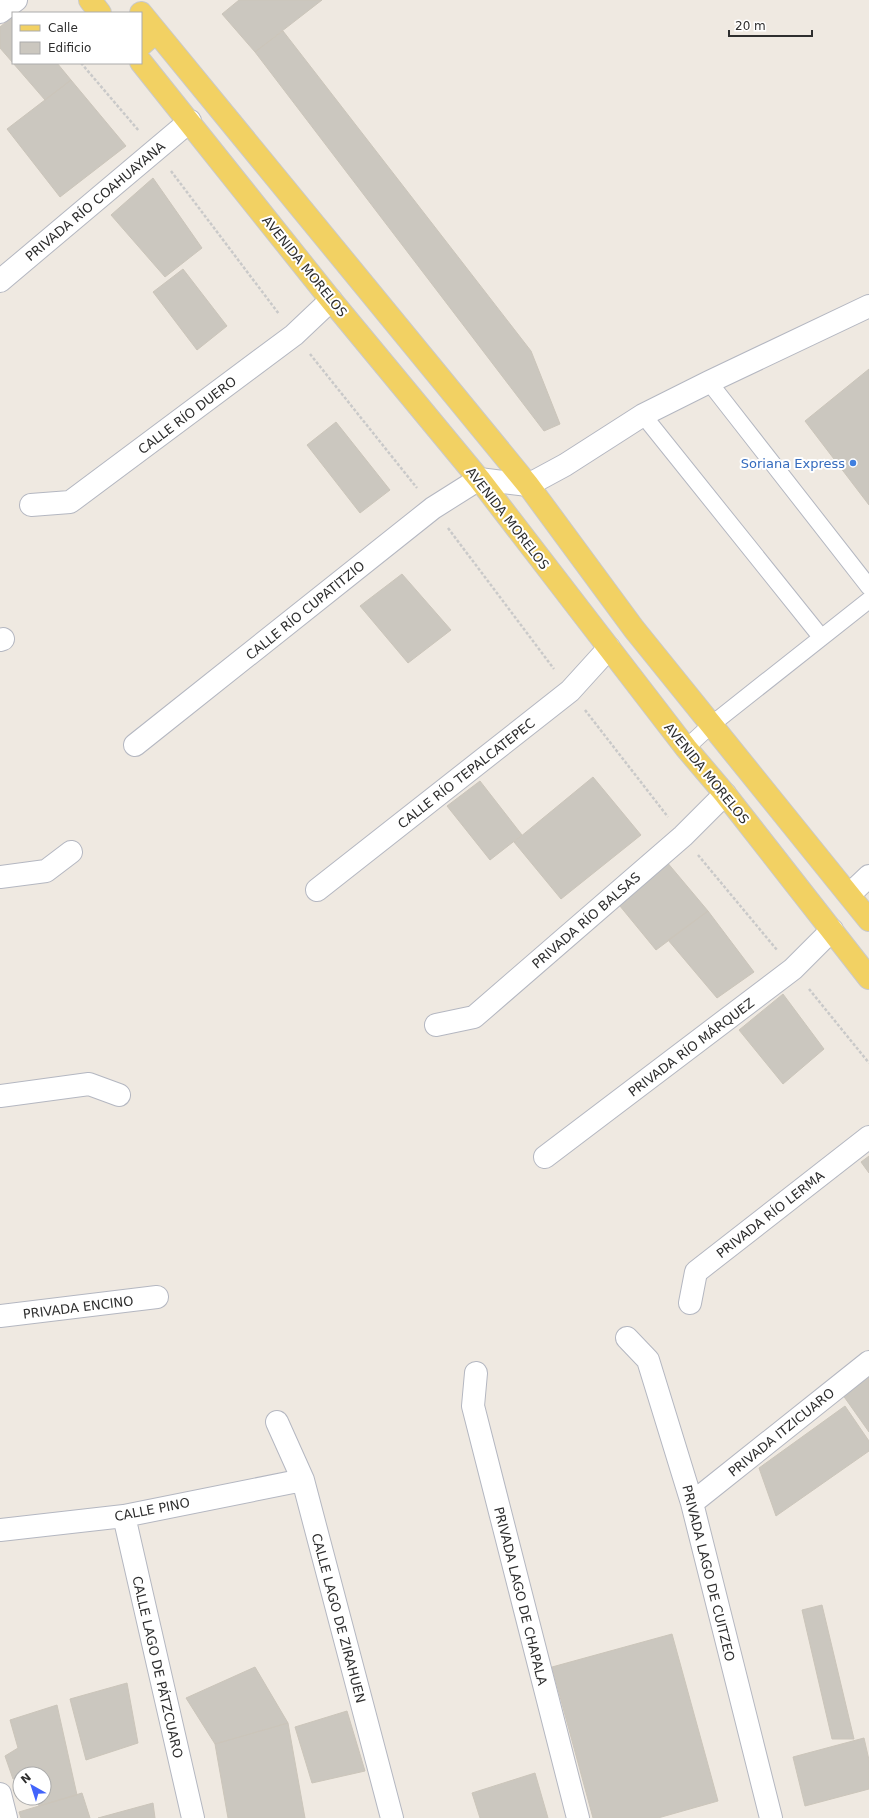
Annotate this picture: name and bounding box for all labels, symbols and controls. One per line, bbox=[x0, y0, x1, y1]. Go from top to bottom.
legend bbox=[12, 12, 142, 64]
scale bar bbox=[729, 12, 812, 38]
text: 20 m bbox=[735, 19, 766, 33]
text: Calle bbox=[48, 21, 78, 35]
text: Edificio bbox=[48, 41, 91, 55]
street label: PRIVADA RÍO COAHUAYANA bbox=[23, 139, 168, 264]
street label: AVENIDA MORELOS bbox=[259, 213, 350, 320]
street label: CALLE RÍO DUERO bbox=[135, 374, 239, 457]
place label: Soriana Express bbox=[741, 456, 845, 471]
marker: Soriana Express bbox=[848, 458, 858, 468]
street label: AVENIDA MORELOS bbox=[463, 464, 552, 572]
street label: CALLE RÍO CUPATITZIO bbox=[243, 558, 368, 663]
street label: CALLE RÍO TEPALCATEPEC bbox=[395, 715, 538, 832]
street label: AVENIDA MORELOS bbox=[661, 720, 752, 827]
street label: PRIVADA RÍO BALSAS bbox=[529, 869, 643, 971]
street label: PRIVADA RÍO MÁRQUEZ bbox=[625, 995, 757, 1100]
street label: PRIVADA RÍO LERMA bbox=[714, 1168, 827, 1261]
street label: PRIVADA ENCINO bbox=[22, 1293, 134, 1322]
street label: PRIVADA ITZICUARO bbox=[725, 1385, 837, 1480]
street label: PRIVADA LAGO DE CUITZEO bbox=[679, 1483, 738, 1663]
street label: CALLE PINO bbox=[113, 1495, 191, 1524]
street label: PRIVADA LAGO DE CHAPALA bbox=[491, 1505, 550, 1687]
street label: CALLE LAGO DE ZIRAHUEN bbox=[309, 1532, 368, 1705]
street label: CALLE LAGO DE PÁTZCUARO bbox=[129, 1575, 186, 1760]
north arrow bbox=[12, 1766, 52, 1806]
text: N bbox=[18, 1771, 34, 1787]

